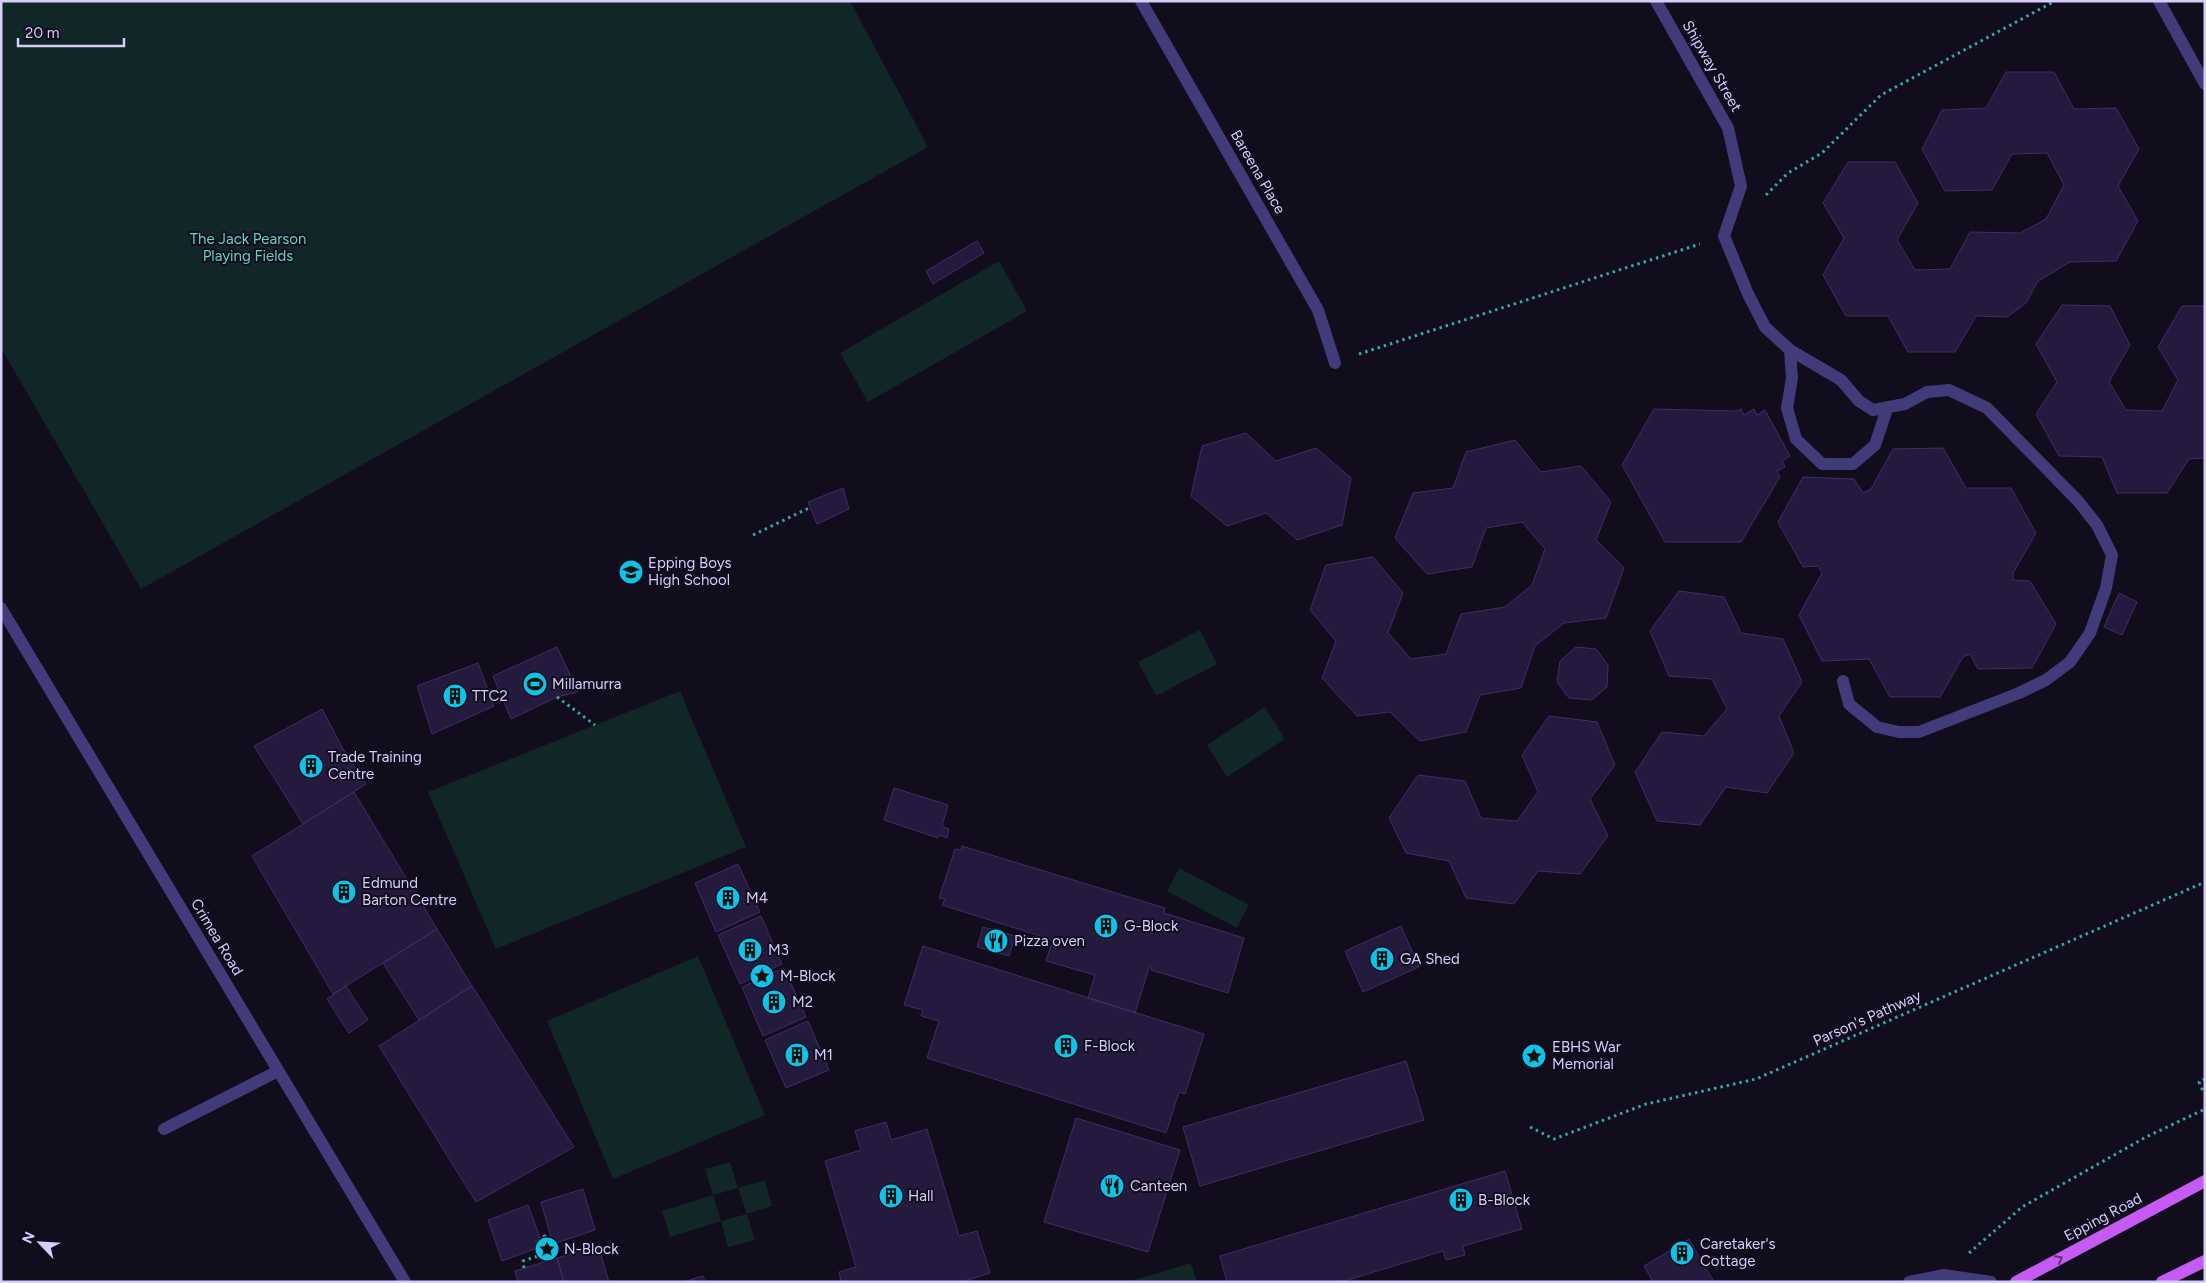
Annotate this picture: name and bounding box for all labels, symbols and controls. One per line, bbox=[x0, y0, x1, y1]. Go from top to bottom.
scale bar bbox=[18, 15, 124, 47]
street label: Shipway Street bbox=[1679, 17, 1746, 115]
text: 20 m bbox=[25, 24, 59, 42]
street label: Bareena Place bbox=[1227, 127, 1289, 217]
park label: The Jack Pearson Playing Fields bbox=[190, 230, 306, 265]
place label: Epping Boys High School bbox=[648, 554, 732, 589]
school or university icon: Epping Boys High School bbox=[618, 559, 644, 585]
sports icon: Millamurra bbox=[522, 671, 548, 697]
place label: Millamurra bbox=[552, 675, 621, 693]
building icon: TTC2 bbox=[442, 683, 468, 709]
place label: TTC2 bbox=[472, 687, 508, 705]
place label: Trade Training Centre bbox=[328, 748, 422, 783]
building icon: Trade Training Centre bbox=[298, 753, 324, 779]
place label: Edmund Barton Centre bbox=[362, 874, 457, 909]
building icon: Edmund Barton Centre bbox=[331, 879, 357, 905]
building icon: M4 bbox=[715, 885, 741, 911]
place label: M4 bbox=[746, 889, 768, 907]
street label: Crimea Road bbox=[187, 895, 247, 979]
building icon: G-Block bbox=[1093, 913, 1119, 939]
place label: G-Block bbox=[1124, 917, 1179, 935]
restaurant icon: Pizza oven bbox=[983, 928, 1009, 954]
place label: Pizza oven bbox=[1014, 932, 1085, 950]
building icon: M3 bbox=[737, 937, 763, 963]
place label: M3 bbox=[768, 941, 789, 959]
building icon: GA Shed bbox=[1369, 946, 1395, 972]
place label: GA Shed bbox=[1400, 950, 1460, 968]
place icon: M-Block bbox=[749, 963, 775, 989]
place label: M-Block bbox=[780, 967, 836, 985]
street label: Parson's Pathway bbox=[1810, 986, 1924, 1050]
building icon: M2 bbox=[761, 989, 787, 1015]
place label: M2 bbox=[792, 993, 813, 1011]
building icon: F-Block bbox=[1053, 1033, 1079, 1059]
place label: F-Block bbox=[1084, 1037, 1136, 1055]
place label: EBHS War Memorial bbox=[1552, 1038, 1621, 1073]
building icon: M1 bbox=[784, 1042, 810, 1068]
place icon: EBHS War Memorial bbox=[1521, 1043, 1547, 1069]
place label: M1 bbox=[814, 1046, 833, 1064]
restaurant icon: Canteen bbox=[1099, 1173, 1125, 1199]
place label: Canteen bbox=[1130, 1177, 1187, 1195]
building icon: Hall bbox=[878, 1183, 904, 1209]
place label: Hall bbox=[908, 1187, 934, 1205]
building icon: B-Block bbox=[1448, 1187, 1474, 1213]
street label: Epping Road bbox=[2061, 1189, 2145, 1245]
place label: B-Block bbox=[1478, 1191, 1531, 1209]
north arrow bbox=[15, 1218, 65, 1268]
text: N bbox=[19, 1229, 39, 1246]
place label: Caretaker's Cottage bbox=[1700, 1235, 1775, 1270]
place icon: N-Block bbox=[534, 1236, 560, 1262]
place label: N-Block bbox=[564, 1240, 619, 1258]
building icon: Caretaker's Cottage bbox=[1669, 1240, 1695, 1266]
one-way arrow bbox=[2054, 1255, 2063, 1265]

